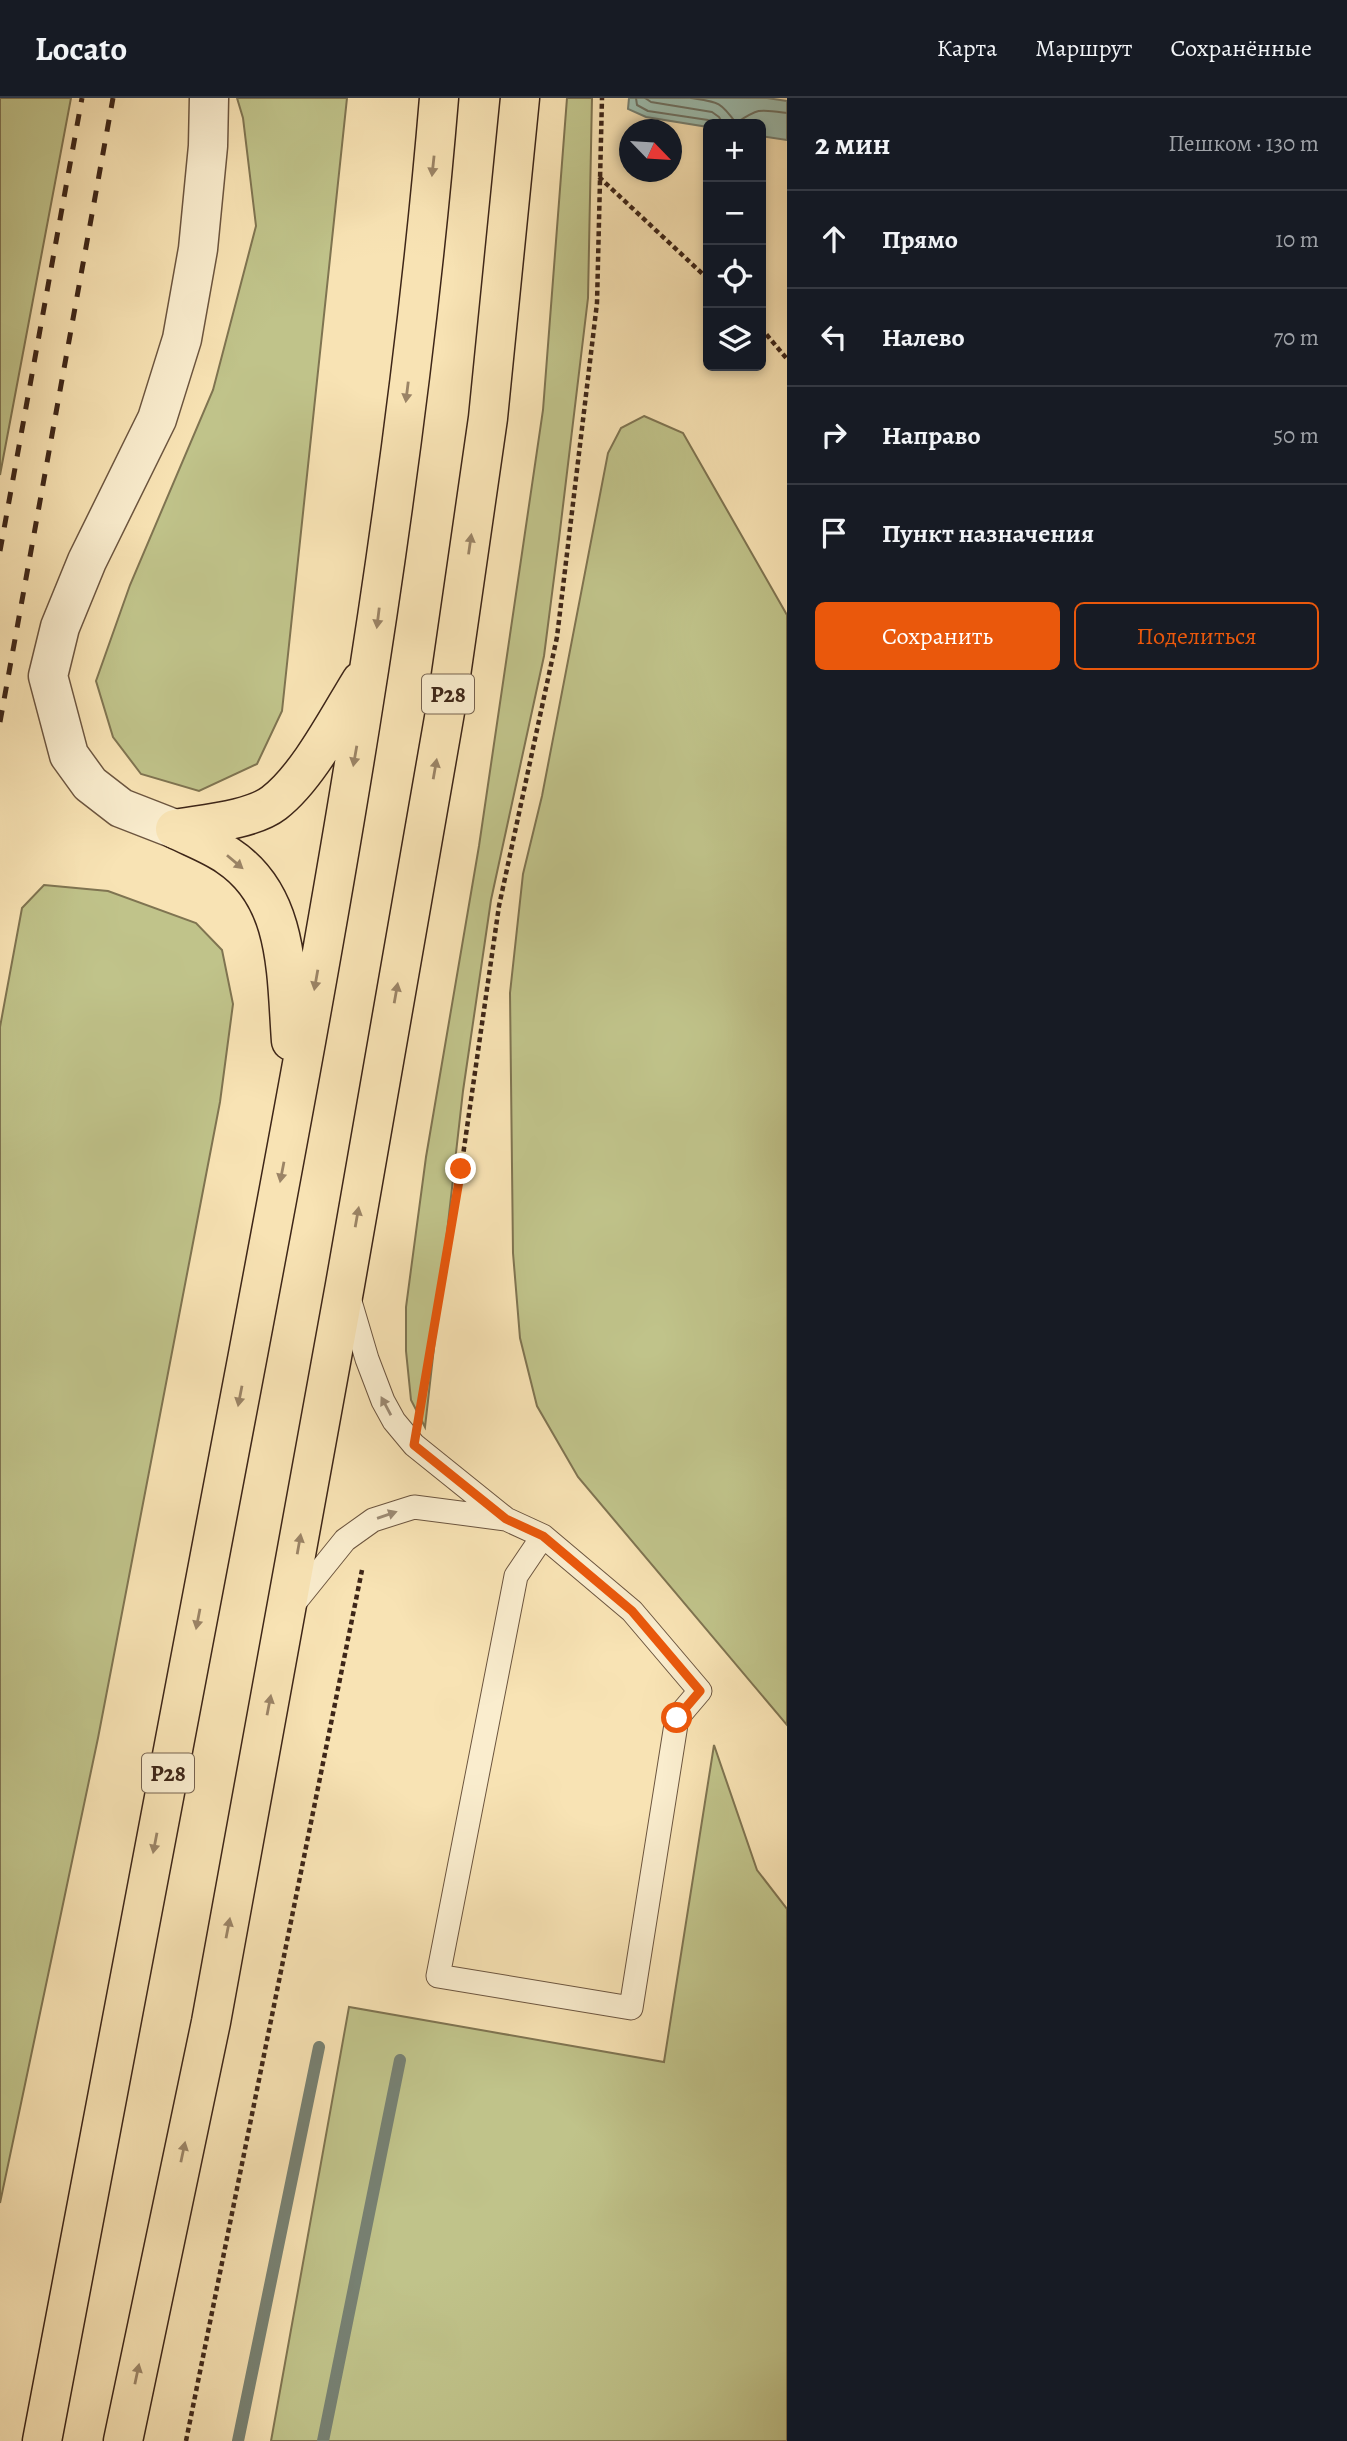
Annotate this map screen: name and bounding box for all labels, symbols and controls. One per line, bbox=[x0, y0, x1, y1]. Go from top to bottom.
text: Locato bbox=[35, 26, 127, 71]
text: Карта bbox=[937, 32, 997, 64]
text: Маршрут bbox=[1035, 32, 1133, 64]
text: Сохранённые bbox=[1171, 32, 1312, 64]
north arrow bbox=[619, 119, 682, 182]
map controls bbox=[703, 119, 766, 371]
button: + bbox=[703, 119, 766, 182]
text: 2 мин bbox=[815, 124, 890, 164]
text: Пешком · 130 m bbox=[1168, 128, 1319, 159]
one-way arrow bbox=[427, 155, 438, 177]
button: − bbox=[703, 182, 766, 245]
icon: ahead bbox=[815, 220, 853, 258]
text: Прямо bbox=[882, 222, 958, 257]
text: 10 m bbox=[1275, 224, 1319, 255]
button: locate bbox=[703, 245, 766, 308]
button: layers bbox=[703, 308, 766, 371]
icon: left bbox=[815, 318, 853, 356]
text: Налево bbox=[882, 320, 965, 355]
text: 70 m bbox=[1273, 322, 1319, 353]
one-way arrow bbox=[401, 381, 412, 403]
icon: right bbox=[815, 416, 853, 454]
text: Направо bbox=[882, 418, 981, 453]
text: 50 m bbox=[1273, 420, 1319, 451]
icon: arrive bbox=[815, 514, 853, 552]
text: Пункт назначения bbox=[882, 516, 1094, 551]
one-way arrow bbox=[464, 533, 475, 555]
button: Сохранить bbox=[815, 602, 1060, 670]
button: Поделиться bbox=[1074, 602, 1319, 670]
one-way arrow bbox=[372, 607, 383, 629]
road number: Р28 bbox=[422, 674, 474, 714]
one-way arrow bbox=[350, 745, 361, 767]
one-way arrow bbox=[430, 758, 441, 780]
one-way arrow bbox=[226, 854, 243, 869]
one-way arrow bbox=[311, 969, 322, 991]
one-way arrow bbox=[391, 982, 402, 1004]
route end bbox=[445, 1153, 476, 1184]
one-way arrow bbox=[276, 1161, 287, 1183]
one-way arrow bbox=[352, 1206, 363, 1228]
one-way arrow bbox=[234, 1385, 245, 1407]
one-way arrow bbox=[380, 1396, 392, 1415]
one-way arrow bbox=[377, 1510, 398, 1520]
one-way arrow bbox=[294, 1533, 305, 1555]
one-way arrow bbox=[192, 1608, 203, 1630]
one-way arrow bbox=[264, 1694, 275, 1716]
route start bbox=[661, 1702, 692, 1733]
road number: Р28 bbox=[142, 1754, 194, 1792]
one-way arrow bbox=[150, 1832, 161, 1854]
one-way arrow bbox=[223, 1917, 234, 1939]
one-way arrow bbox=[178, 2141, 189, 2163]
one-way arrow bbox=[131, 2363, 142, 2385]

